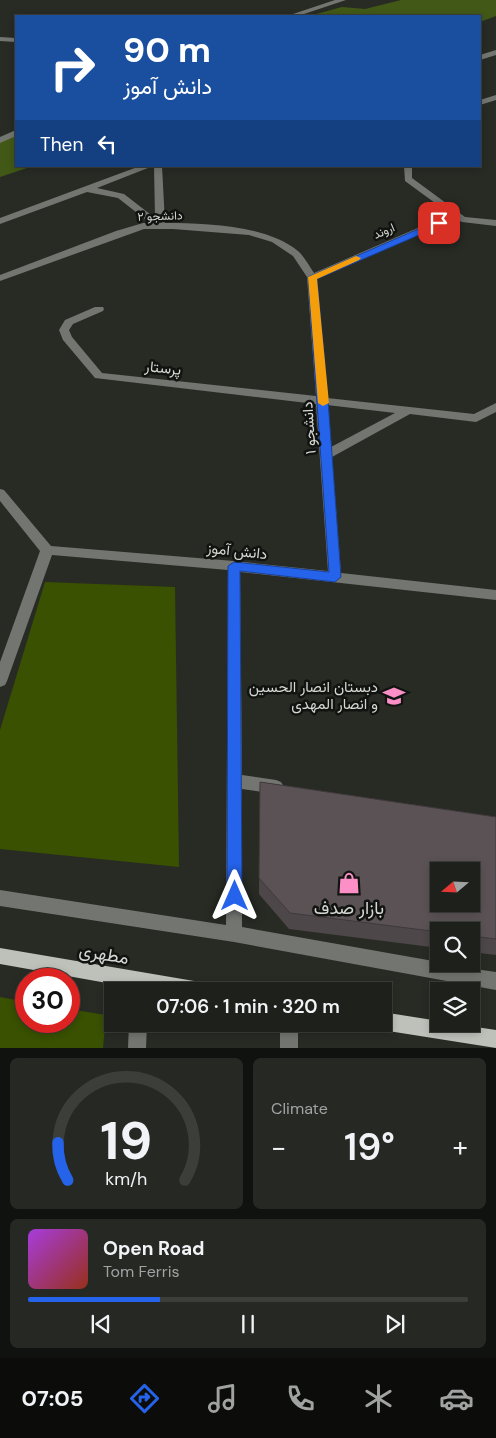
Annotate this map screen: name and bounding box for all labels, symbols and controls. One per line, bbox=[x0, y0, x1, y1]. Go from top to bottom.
text: 90 m bbox=[123, 27, 211, 73]
icon: right bbox=[40, 35, 105, 100]
text: دانش آموز bbox=[123, 72, 212, 101]
icon: left bbox=[93, 130, 121, 158]
text: Then bbox=[40, 132, 83, 157]
pin bbox=[418, 202, 460, 244]
street label: دانشجو ۲ bbox=[137, 207, 183, 225]
icon: arrive bbox=[425, 209, 453, 237]
street label: اروند bbox=[371, 219, 397, 243]
street label: پرستار bbox=[143, 356, 182, 380]
street label: دانشجو ۱ bbox=[297, 401, 321, 455]
street label: دانش آموز bbox=[205, 538, 268, 564]
place label: دبستان انصار الحسین و انصار المهدی bbox=[249, 677, 378, 714]
school or university icon: دبستان انصار الحسین و انصار المهدی bbox=[381, 683, 407, 709]
north arrow bbox=[430, 862, 480, 912]
map controls bbox=[430, 862, 480, 1032]
position arrow bbox=[208, 869, 260, 921]
shop icon: بازار صدف bbox=[336, 870, 362, 896]
place label: بازار صدف bbox=[314, 896, 384, 920]
button: search bbox=[430, 922, 480, 972]
street label: مطهری bbox=[77, 938, 131, 970]
speed limit sign: 30 bbox=[15, 968, 80, 1033]
button: layers bbox=[430, 982, 480, 1032]
text: 07:06 · 1 min · 320 m bbox=[156, 994, 340, 1019]
text: Climate bbox=[271, 1098, 328, 1119]
text: 19 bbox=[101, 1107, 152, 1175]
text: 19° bbox=[344, 1122, 395, 1172]
text: − bbox=[271, 1129, 286, 1166]
text: + bbox=[453, 1129, 468, 1166]
text: km/h bbox=[105, 1167, 148, 1191]
text: Open Road bbox=[103, 1236, 205, 1261]
text: Tom Ferris bbox=[103, 1261, 180, 1282]
icon: previous bbox=[87, 1310, 115, 1338]
icon: pause bbox=[234, 1310, 262, 1338]
icon: next bbox=[381, 1310, 409, 1338]
icon: directions bbox=[127, 1381, 162, 1416]
icon: music bbox=[205, 1381, 240, 1416]
icon: phone bbox=[283, 1381, 318, 1416]
icon: climate bbox=[361, 1381, 396, 1416]
icon: car bbox=[439, 1381, 474, 1416]
text: 07:05 bbox=[22, 1384, 84, 1413]

